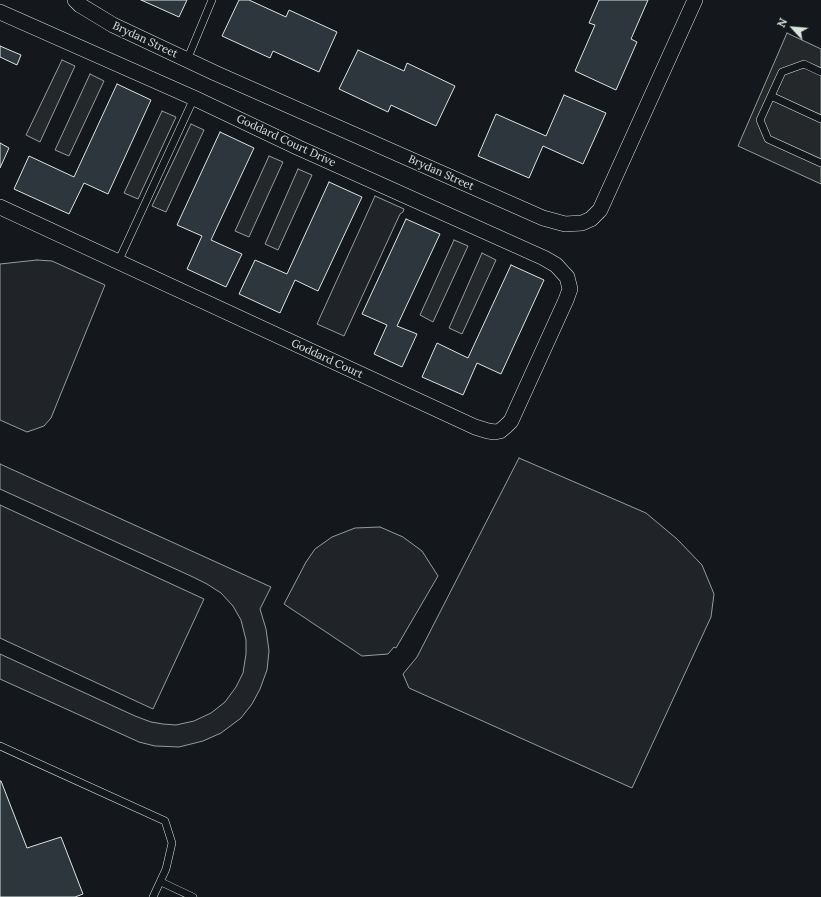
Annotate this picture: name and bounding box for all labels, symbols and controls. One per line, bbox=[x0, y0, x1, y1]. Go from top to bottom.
north arrow bbox=[773, 8, 813, 48]
text: N bbox=[774, 16, 790, 30]
street label: Brydan Street bbox=[110, 19, 180, 61]
street label: Goddard Court Drive bbox=[234, 112, 338, 170]
street label: Brydan Street bbox=[406, 153, 476, 193]
street label: Goddard Court bbox=[289, 337, 365, 381]

